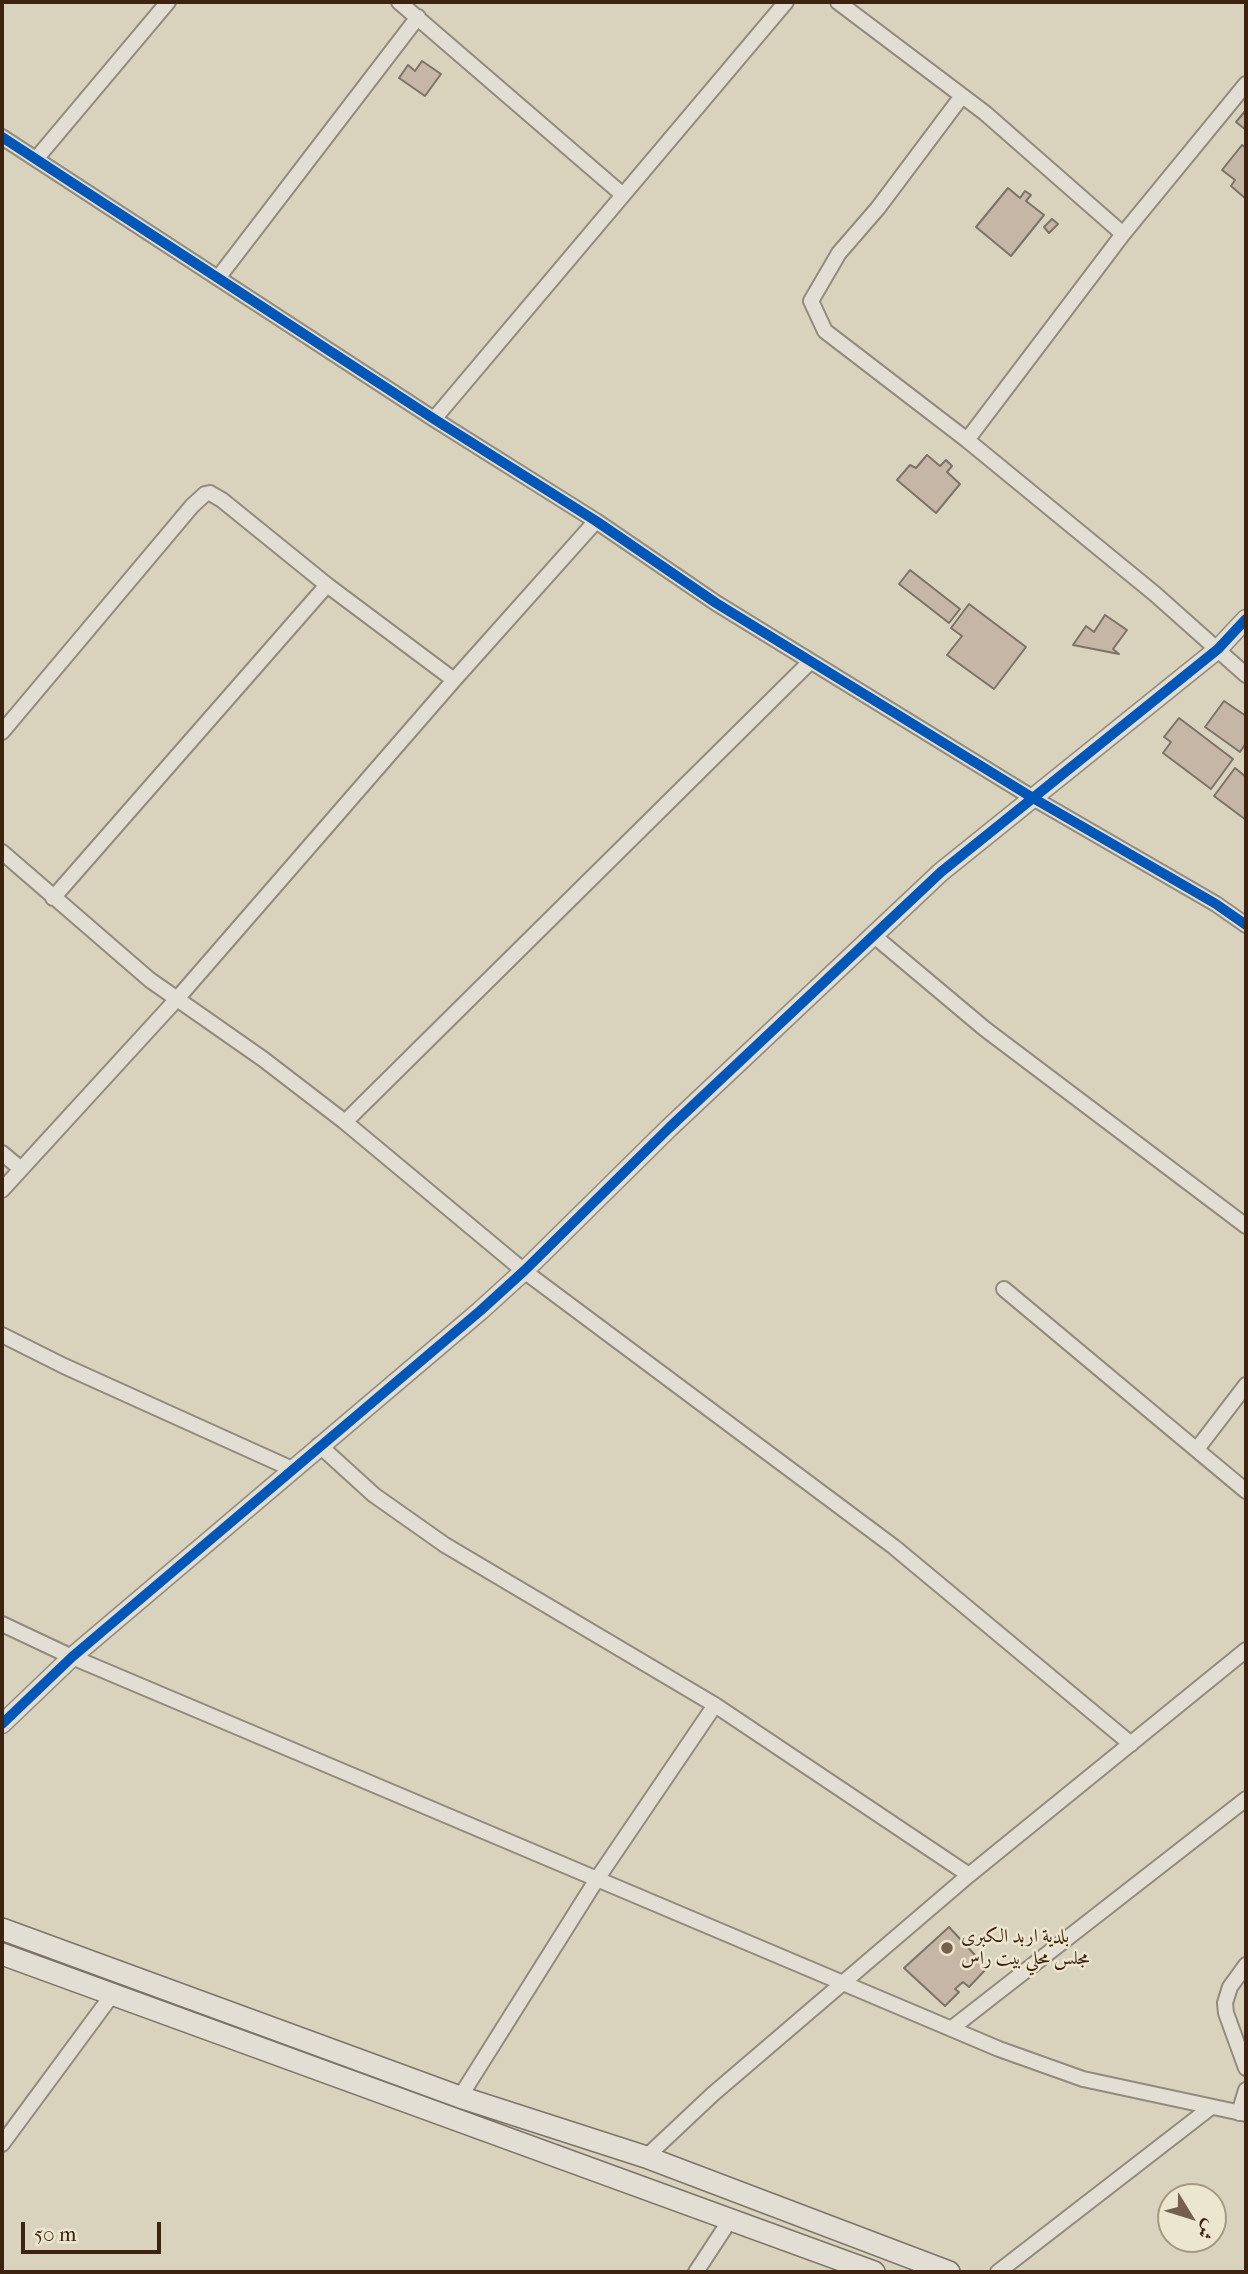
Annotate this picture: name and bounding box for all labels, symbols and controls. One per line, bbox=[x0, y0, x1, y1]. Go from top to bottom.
place label: بلدية اربد الكبرى مجلس محلي بيت راس bbox=[961, 1926, 1089, 1970]
marker: بلدية اربد الكبرى مجلس محلي بيت راس bbox=[939, 1940, 955, 1956]
north arrow bbox=[1157, 2183, 1227, 2253]
scale bar bbox=[24, 2208, 164, 2252]
text: ش bbox=[1193, 2215, 1221, 2244]
text: 50 m bbox=[34, 2222, 77, 2246]

